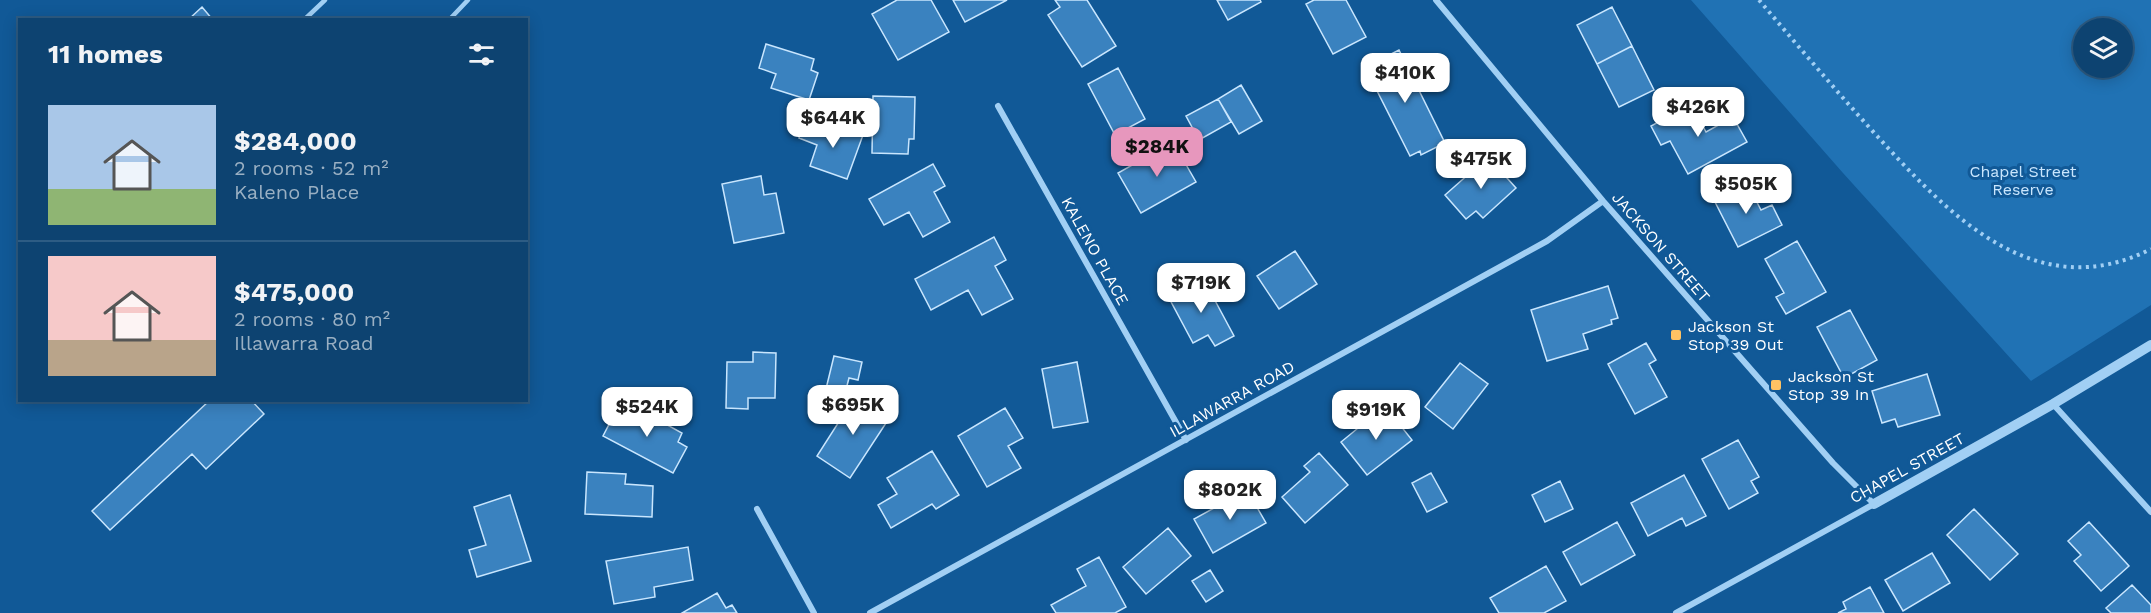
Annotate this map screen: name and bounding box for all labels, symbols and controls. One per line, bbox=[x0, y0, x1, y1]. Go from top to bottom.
map controls bbox=[2073, 18, 2133, 78]
button: layers bbox=[2073, 18, 2133, 78]
icon: filters bbox=[465, 38, 498, 71]
text: 11 homes bbox=[48, 39, 163, 69]
pin: $410K bbox=[1363, 53, 1447, 104]
text: $410K bbox=[1375, 60, 1435, 84]
pin: $426K bbox=[1656, 87, 1740, 138]
text: $426K bbox=[1666, 94, 1730, 118]
pin: $644K bbox=[791, 98, 875, 149]
text: $644K bbox=[801, 105, 865, 129]
text: $284,000 bbox=[234, 126, 357, 156]
pin: $284K bbox=[1115, 127, 1199, 178]
icon: home bbox=[96, 129, 168, 201]
text: $284K bbox=[1125, 134, 1189, 158]
pin: $475K bbox=[1439, 139, 1523, 190]
text: $475K bbox=[1450, 146, 1512, 170]
text: 2 rooms · 52 m² bbox=[234, 156, 389, 180]
park label: Chapel Street Reserve bbox=[1969, 162, 2077, 199]
pin: $505K bbox=[1704, 164, 1788, 215]
text: $505K bbox=[1715, 171, 1777, 195]
text: Kaleno Place bbox=[234, 180, 359, 204]
street label: JACKSON STREET bbox=[1608, 188, 1714, 306]
street label: KALENO PLACE bbox=[1057, 194, 1133, 308]
pin: $719K bbox=[1159, 263, 1243, 314]
text: $719K bbox=[1171, 270, 1231, 294]
text: $475,000 bbox=[234, 277, 354, 307]
icon: home bbox=[96, 280, 168, 352]
text: 2 rooms · 80 m² bbox=[234, 307, 390, 331]
place label: Jackson St Stop 39 Out bbox=[1688, 317, 1784, 354]
marker: Jackson St Stop 39 Out bbox=[1669, 328, 1683, 342]
text: Illawarra Road bbox=[234, 331, 374, 355]
street label: ILLAWARRA ROAD bbox=[1166, 357, 1298, 441]
place label: Jackson St Stop 39 In bbox=[1788, 367, 1874, 404]
marker: Jackson St Stop 39 In bbox=[1769, 378, 1783, 392]
pin: $695K bbox=[811, 385, 895, 436]
pin: $524K bbox=[605, 387, 689, 438]
pin: $919K bbox=[1334, 390, 1418, 441]
text: $695K bbox=[822, 392, 884, 416]
text: $524K bbox=[616, 394, 678, 418]
text: $919K bbox=[1346, 397, 1406, 421]
street label: CHAPEL STREET bbox=[1846, 429, 1968, 507]
pin: $802K bbox=[1188, 470, 1272, 521]
text: $802K bbox=[1198, 477, 1262, 501]

